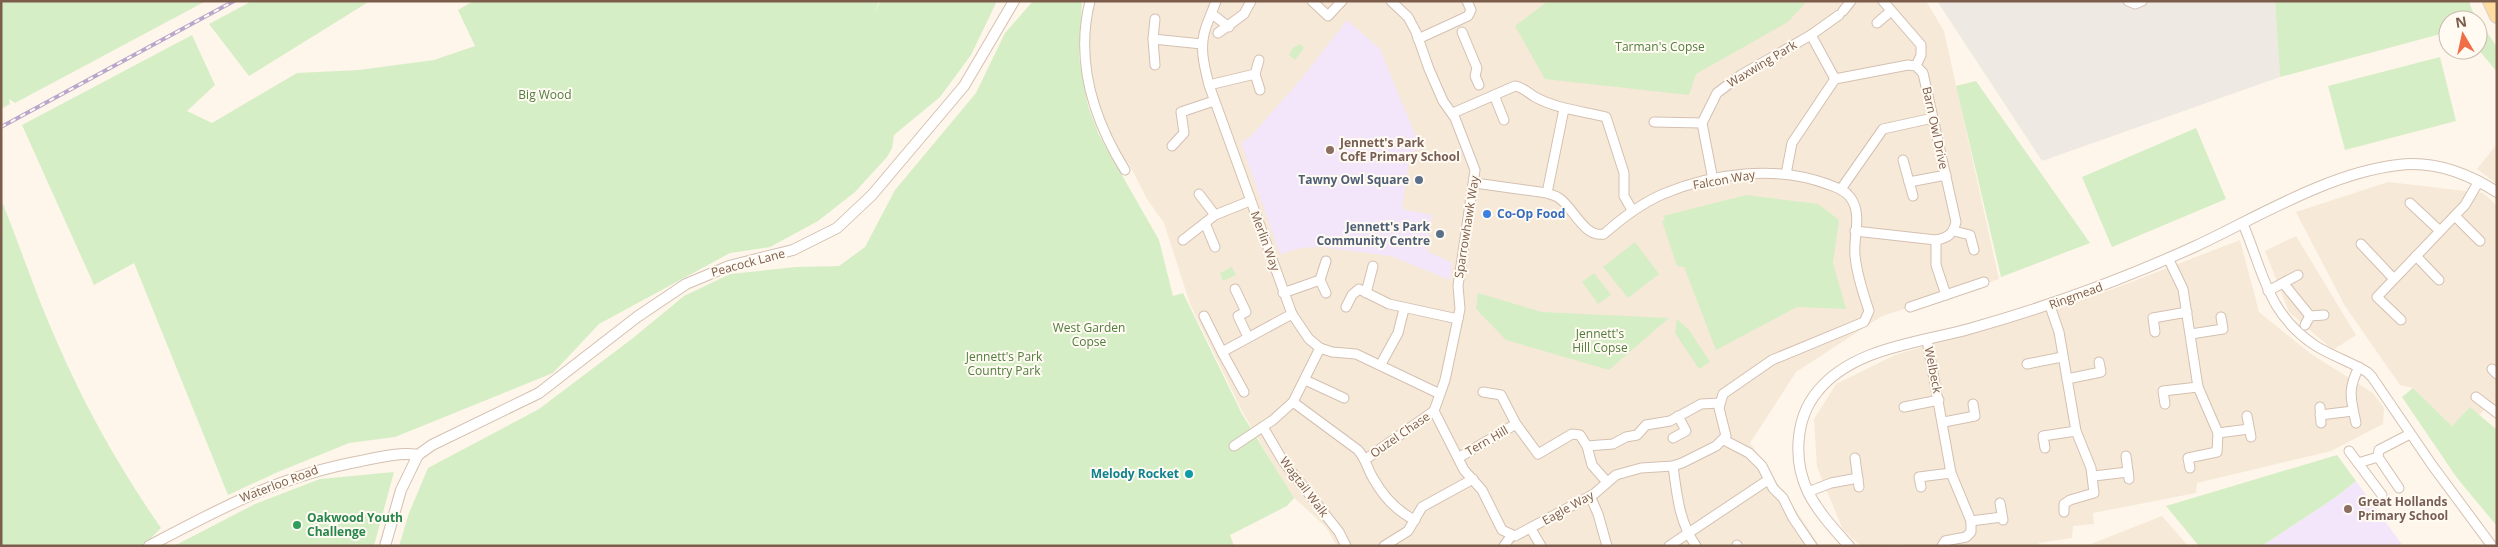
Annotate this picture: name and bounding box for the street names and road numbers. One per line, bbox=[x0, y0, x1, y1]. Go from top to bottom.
street label: Waxwing Park bbox=[1724, 36, 1800, 91]
street label: Barn Owl Drive bbox=[1918, 85, 1953, 171]
street label: Falcon Way bbox=[1691, 165, 1757, 193]
street label: Sparrowhawk Way bbox=[1450, 174, 1483, 279]
street label: Merlin Way bbox=[1247, 208, 1285, 274]
street label: Peacock Lane bbox=[709, 244, 787, 281]
street label: Ringmead bbox=[2047, 278, 2105, 313]
street label: Welbeck bbox=[1921, 345, 1946, 395]
street label: Ouzel Chase bbox=[1366, 408, 1433, 461]
street label: Tern Hill bbox=[1462, 422, 1511, 460]
street label: Wagtail Walk bbox=[1276, 453, 1333, 521]
street label: Waterloo Road bbox=[237, 461, 321, 506]
street label: Eagle Way bbox=[1539, 486, 1597, 529]

